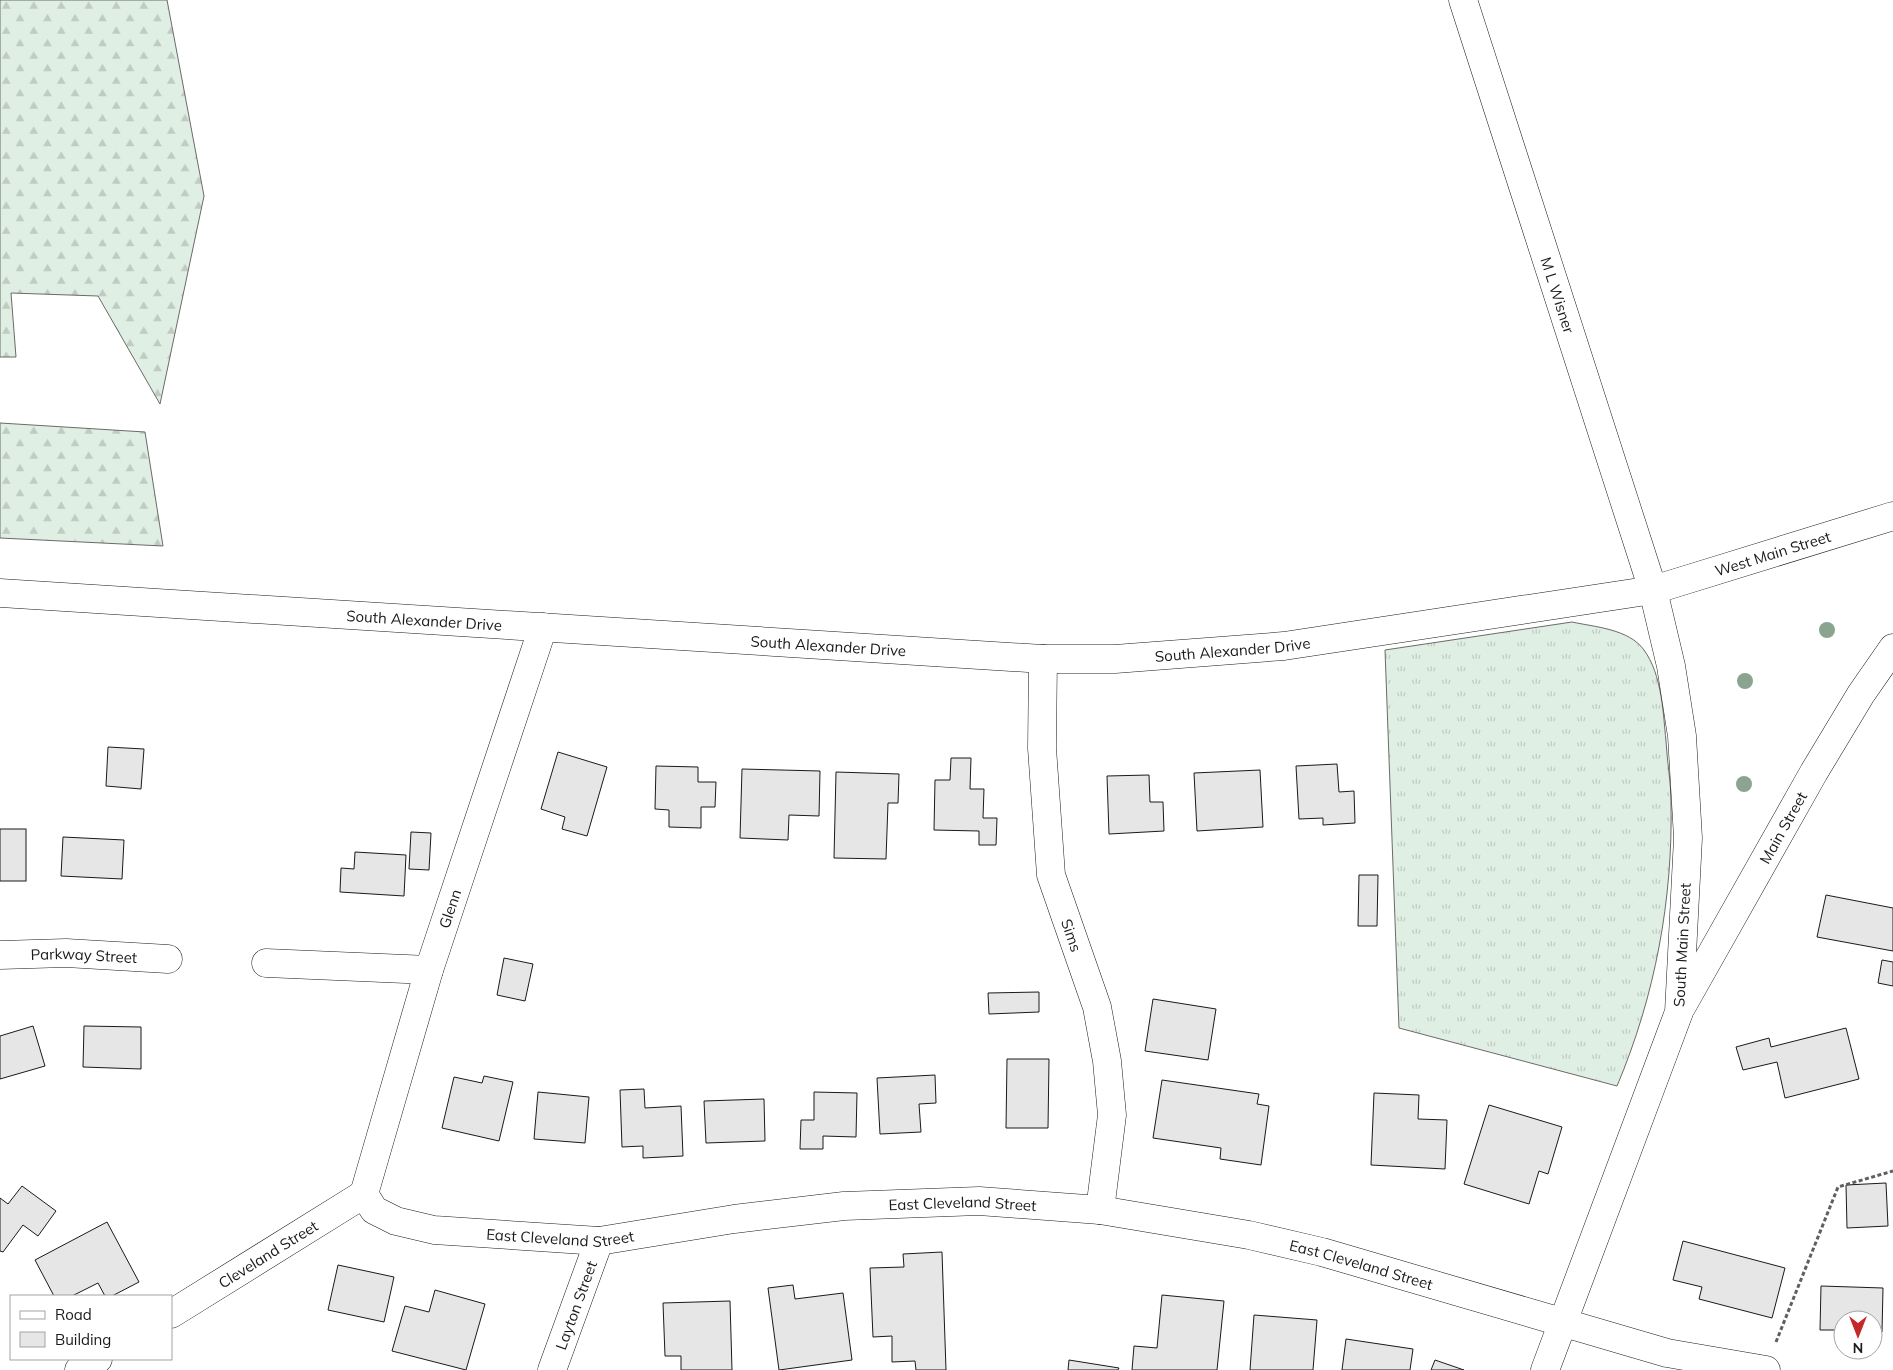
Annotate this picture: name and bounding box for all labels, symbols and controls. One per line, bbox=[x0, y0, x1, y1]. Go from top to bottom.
street label: M L Wisner bbox=[1537, 255, 1579, 336]
street label: West Main Street bbox=[1712, 526, 1833, 580]
street label: South Alexander Drive bbox=[346, 605, 503, 634]
street label: South Alexander Drive bbox=[750, 631, 907, 660]
street label: South Alexander Drive bbox=[1154, 633, 1312, 665]
street label: Main Street bbox=[1755, 788, 1811, 867]
street label: South Main Street bbox=[1669, 883, 1695, 1007]
street label: Glenn bbox=[434, 886, 465, 931]
street label: Sims bbox=[1057, 916, 1086, 954]
street label: Parkway Street bbox=[30, 943, 138, 967]
street label: East Cleveland Street bbox=[888, 1191, 1037, 1215]
street label: Cleveland Street bbox=[214, 1216, 321, 1292]
street label: East Cleveland Street bbox=[486, 1224, 635, 1251]
street label: East Cleveland Street bbox=[1288, 1235, 1435, 1293]
street label: Layton Street bbox=[551, 1258, 601, 1352]
legend bbox=[10, 1295, 172, 1360]
text: Road bbox=[55, 1305, 92, 1324]
north arrow bbox=[1833, 1310, 1883, 1360]
text: Building bbox=[55, 1330, 111, 1349]
text: N bbox=[1853, 1339, 1863, 1357]

